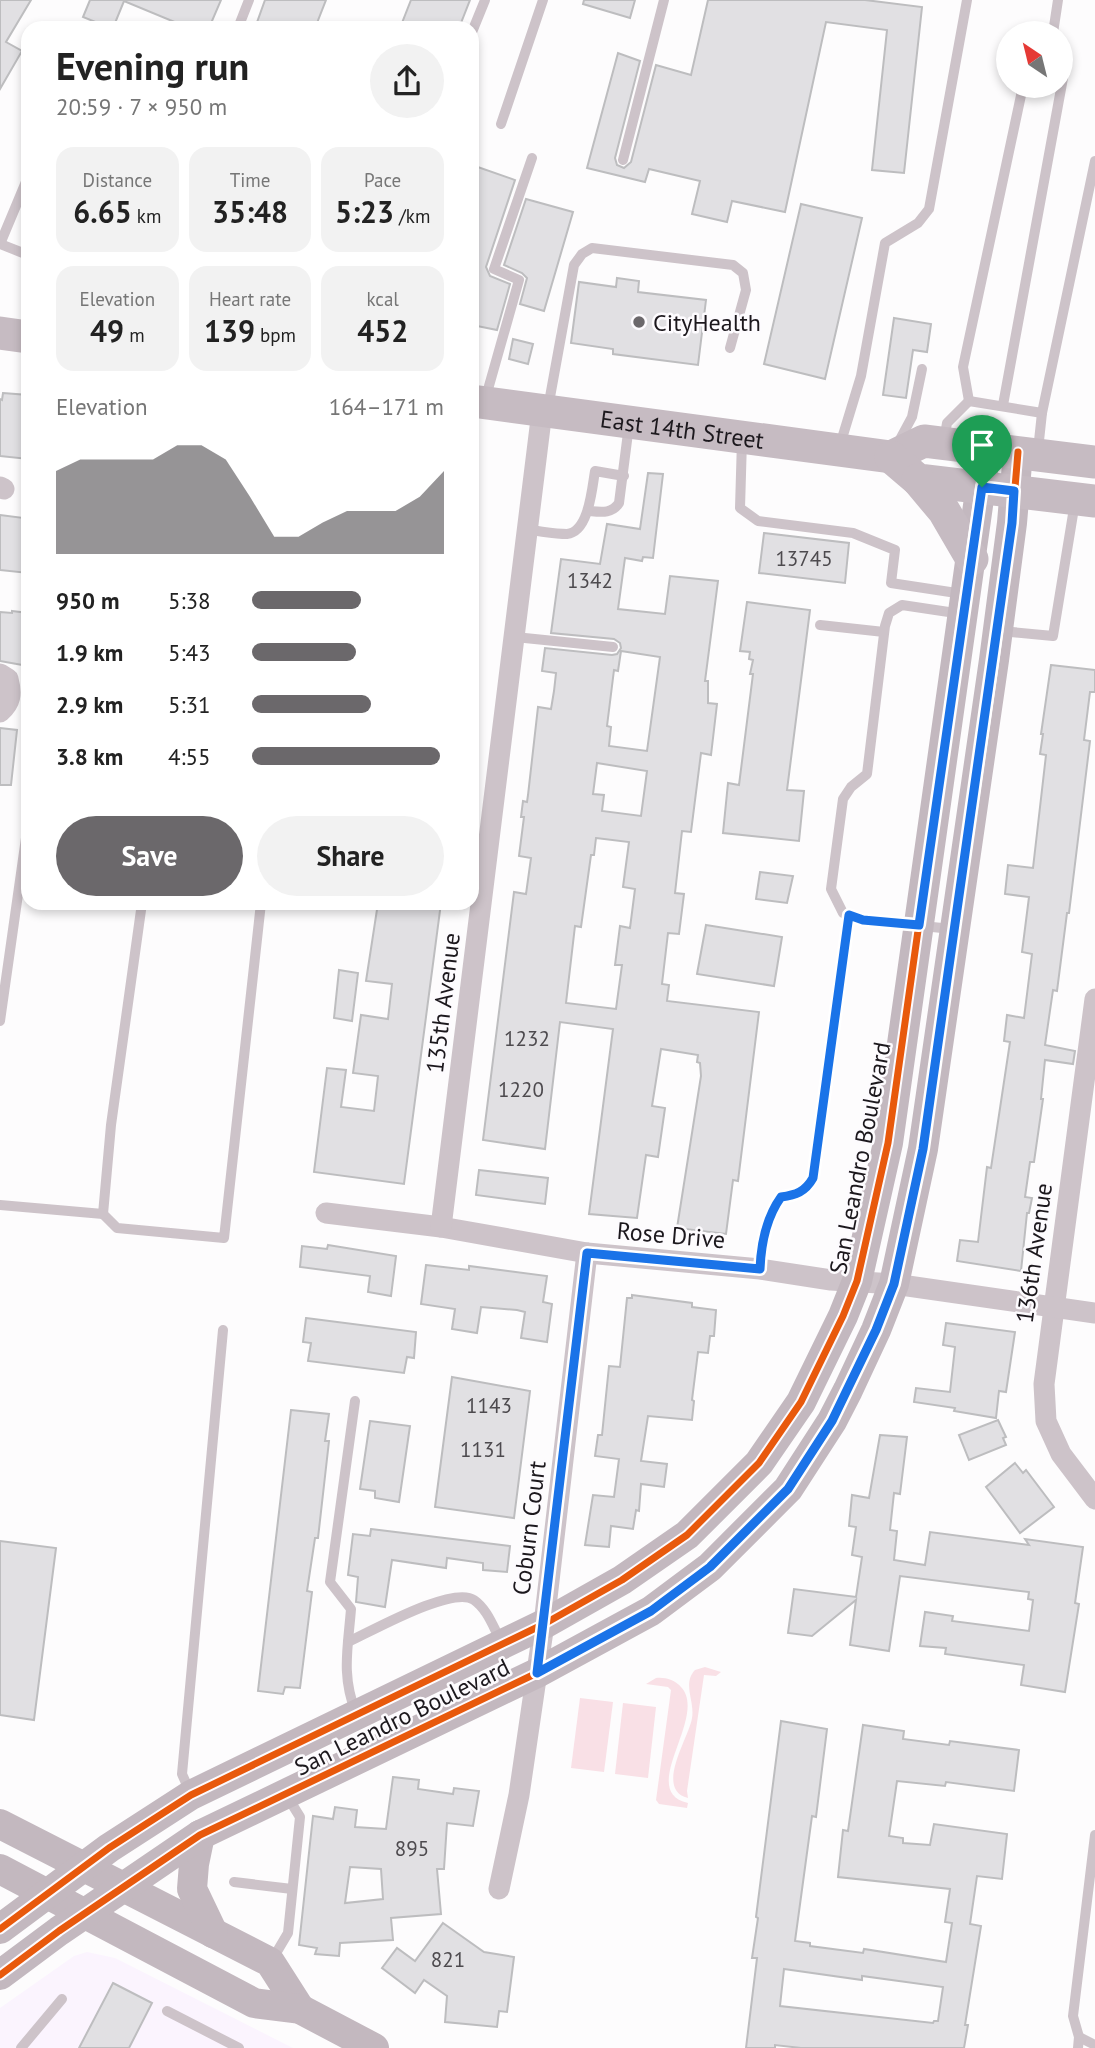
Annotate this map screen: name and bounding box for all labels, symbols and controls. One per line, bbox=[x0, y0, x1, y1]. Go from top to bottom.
north arrow bbox=[996, 21, 1073, 98]
map controls bbox=[996, 21, 1073, 98]
text: Evening run bbox=[56, 41, 249, 90]
button: share bbox=[370, 44, 444, 118]
text: 20:59 · 7 × 950 m bbox=[56, 92, 227, 121]
text: Distance bbox=[83, 168, 152, 192]
text: Time bbox=[230, 168, 270, 192]
text: Pace bbox=[364, 168, 401, 192]
text: 6.65 bbox=[73, 192, 132, 231]
text: 35:48 bbox=[212, 192, 288, 231]
text: 5:23 bbox=[335, 192, 394, 231]
text: km bbox=[132, 204, 161, 228]
text: /km bbox=[394, 204, 430, 228]
text: Elevation bbox=[79, 287, 155, 311]
text: Heart rate bbox=[209, 287, 291, 311]
text: kcal bbox=[366, 287, 399, 311]
place label: CityHealth bbox=[653, 307, 761, 338]
text: 49 bbox=[90, 311, 124, 350]
text: 139 bbox=[204, 311, 255, 350]
text: 452 bbox=[357, 311, 408, 350]
marker: CityHealth bbox=[631, 314, 647, 330]
text: m bbox=[124, 323, 145, 347]
text: bpm bbox=[255, 323, 296, 347]
text: Elevation bbox=[56, 392, 148, 421]
text: 164–171 m bbox=[329, 392, 444, 421]
street label: East 14th Street bbox=[598, 403, 766, 455]
pin bbox=[952, 415, 1012, 487]
icon: arrive bbox=[963, 426, 1001, 464]
house number: 13745 bbox=[775, 545, 833, 572]
house number: 1342 bbox=[567, 567, 613, 594]
text: 950 m bbox=[56, 586, 119, 615]
text: 5:38 bbox=[168, 586, 211, 615]
text: 1.9 km bbox=[56, 638, 123, 667]
text: 5:43 bbox=[168, 638, 211, 667]
text: 2.9 km bbox=[56, 690, 123, 719]
text: 5:31 bbox=[168, 690, 211, 719]
text: 3.8 km bbox=[56, 742, 123, 771]
text: 4:55 bbox=[168, 742, 211, 771]
button: Save bbox=[56, 816, 243, 896]
button: Share bbox=[257, 816, 444, 896]
street label: 135th Avenue bbox=[419, 931, 467, 1075]
house number: 1232 bbox=[504, 1025, 550, 1052]
street label: San Leandro Boulevard bbox=[822, 1039, 898, 1277]
house number: 1220 bbox=[498, 1076, 544, 1103]
street label: 136th Avenue bbox=[1009, 1181, 1059, 1325]
street label: Rose Drive bbox=[616, 1215, 726, 1255]
house number: 1143 bbox=[466, 1392, 512, 1419]
house number: 1131 bbox=[460, 1436, 506, 1463]
street label: Coburn Court bbox=[505, 1459, 553, 1597]
street label: San Leandro Boulevard bbox=[289, 1651, 515, 1783]
house number: 895 bbox=[395, 1835, 429, 1862]
house number: 821 bbox=[431, 1946, 465, 1973]

